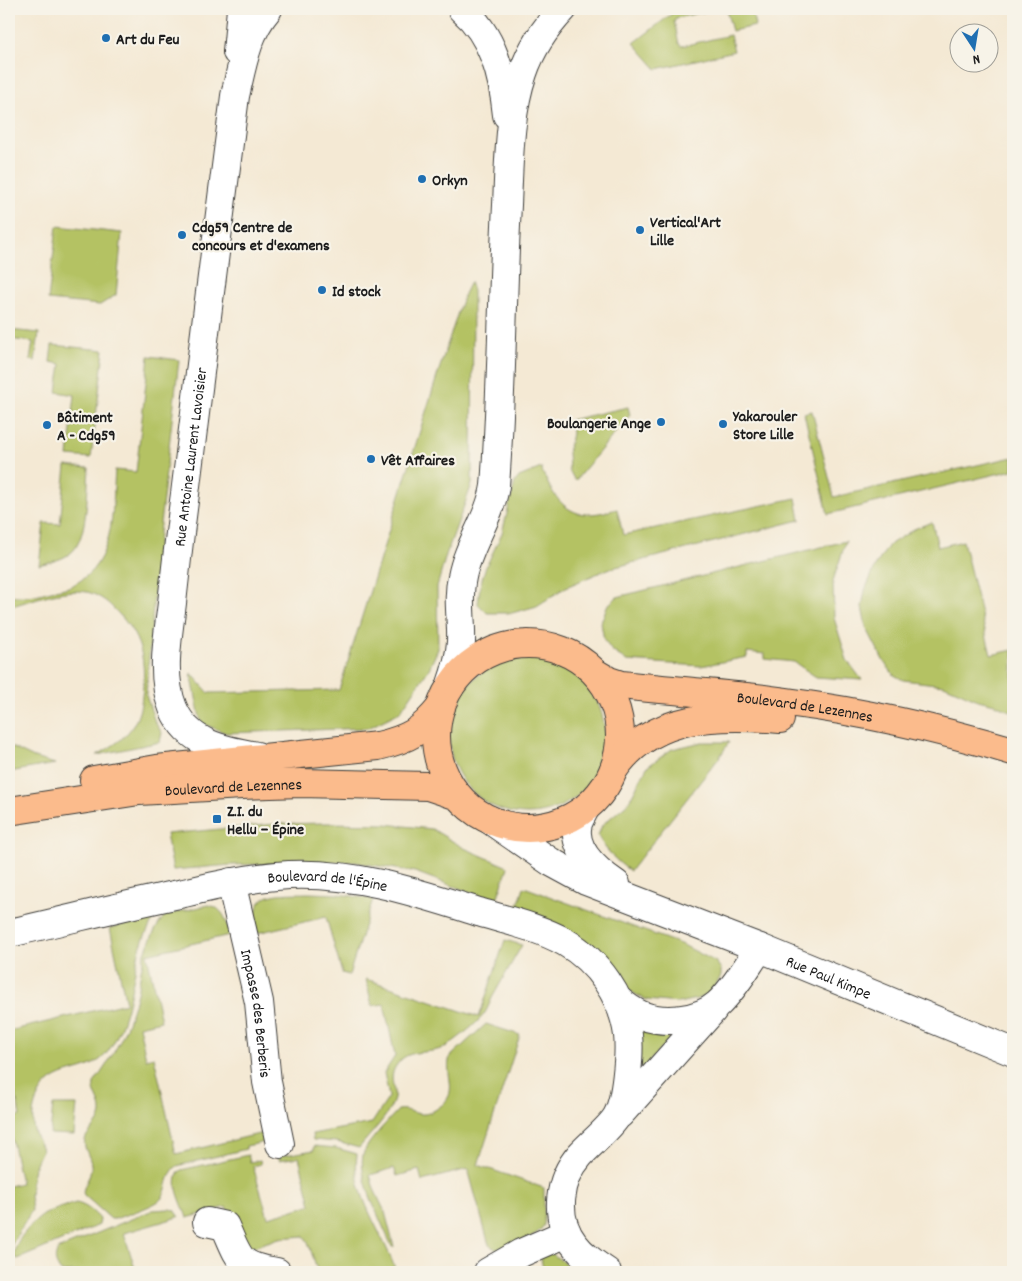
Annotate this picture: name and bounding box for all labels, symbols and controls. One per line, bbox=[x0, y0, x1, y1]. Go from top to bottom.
north arrow bbox=[950, 22, 1000, 72]
place label: Art du Feu bbox=[116, 29, 179, 52]
marker: Art du Feu bbox=[100, 32, 112, 44]
text: N bbox=[971, 48, 982, 69]
place label: Orkyn bbox=[432, 170, 468, 193]
marker: Orkyn bbox=[416, 173, 428, 185]
place label: Vertical'Art Lille bbox=[650, 212, 721, 253]
place label: Cdg59 Centre de concours et d'examens bbox=[192, 217, 330, 258]
marker: Vertical'Art Lille bbox=[634, 224, 646, 236]
marker: Cdg59 Centre de concours et d'examens bbox=[176, 229, 188, 241]
place label: Id stock bbox=[332, 281, 381, 304]
marker: Id stock bbox=[316, 284, 328, 296]
street label: Rue Antoine Laurent Lavoisier bbox=[169, 366, 214, 548]
place label: Yakarouler Store Lille bbox=[732, 406, 798, 447]
place label: Bâtiment A - Cdg59 bbox=[57, 407, 116, 448]
place label: Boulangerie Ange bbox=[547, 413, 651, 436]
marker: Boulangerie Ange bbox=[655, 416, 667, 428]
marker: Yakarouler Store Lille bbox=[717, 418, 729, 430]
marker: Bâtiment A - Cdg59 bbox=[41, 419, 53, 431]
place label: Vêt Affaires bbox=[381, 450, 455, 473]
marker: Vêt Affaires bbox=[365, 453, 377, 465]
street label: Boulevard de Lezennes bbox=[736, 687, 875, 730]
street label: Boulevard de Lezennes bbox=[164, 774, 303, 803]
place label: Z.I. du Hellu – Épine bbox=[227, 801, 304, 842]
marker: Z.I. du Hellu – Épine bbox=[211, 813, 223, 825]
street label: Boulevard de l'Épine bbox=[266, 866, 389, 899]
street label: Impasse des Berberis bbox=[233, 947, 276, 1079]
street label: Rue Paul Kimpe bbox=[782, 951, 874, 1007]

